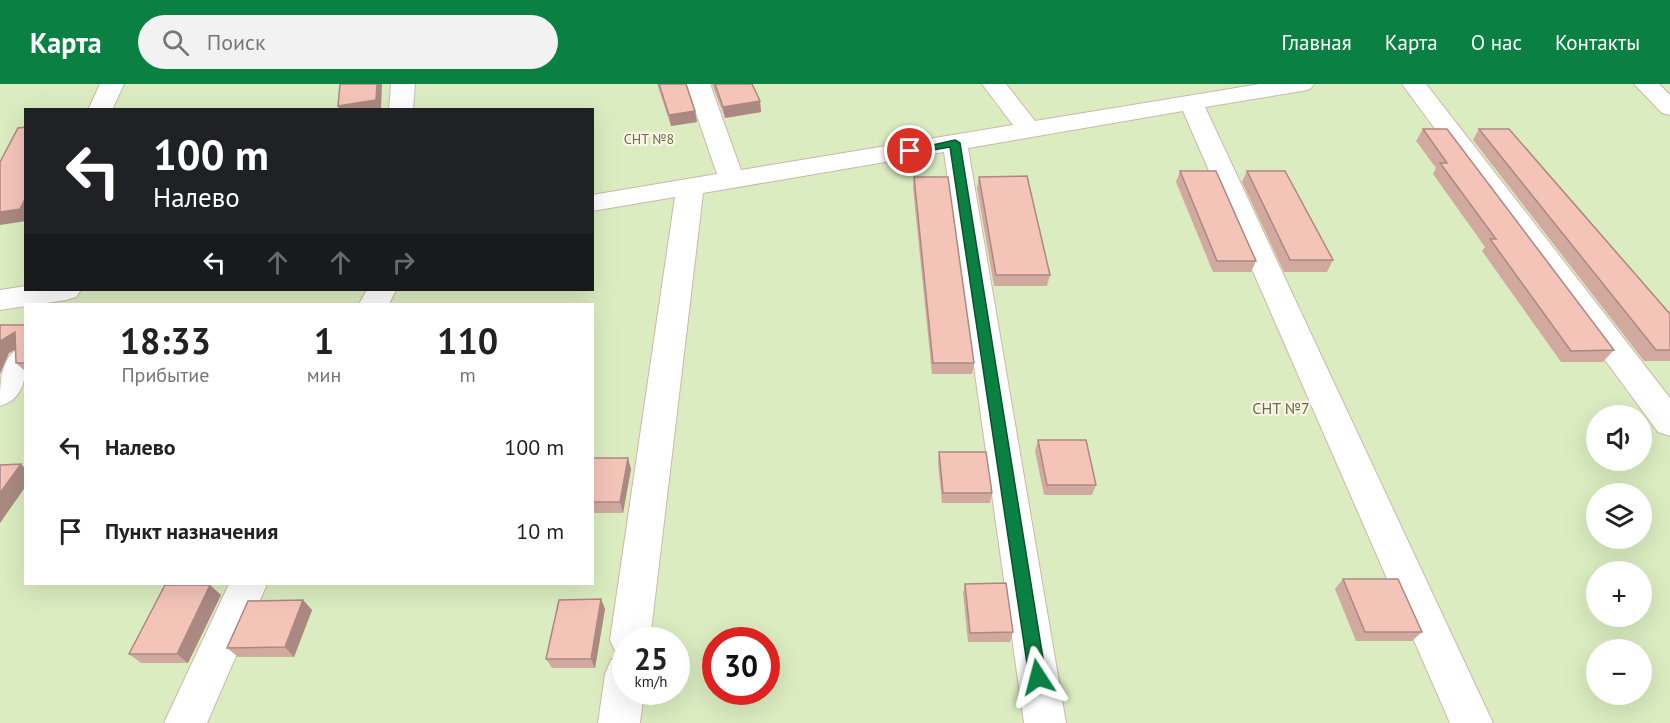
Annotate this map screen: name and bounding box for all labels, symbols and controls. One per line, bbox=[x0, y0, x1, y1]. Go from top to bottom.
search box bbox=[138, 15, 558, 69]
text: Карта bbox=[30, 24, 102, 61]
icon: search bbox=[159, 26, 192, 59]
text: Поиск bbox=[207, 28, 266, 56]
text: Главная bbox=[1281, 29, 1352, 56]
text: Карта bbox=[1385, 29, 1438, 56]
text: О нас bbox=[1471, 29, 1522, 56]
text: Контакты bbox=[1555, 29, 1640, 56]
pin bbox=[884, 125, 935, 176]
text: 100 m bbox=[153, 127, 269, 182]
park label: СНТ №8 bbox=[624, 130, 674, 148]
icon: left bbox=[54, 132, 132, 210]
icon: arrive bbox=[893, 134, 926, 167]
text: Налево bbox=[153, 180, 240, 214]
icon: left bbox=[198, 246, 231, 279]
icon: ahead bbox=[261, 246, 294, 279]
icon: ahead bbox=[324, 246, 357, 279]
icon: right bbox=[387, 246, 420, 279]
text: 18:33 bbox=[120, 317, 211, 364]
text: 1 bbox=[314, 317, 334, 364]
text: 110 bbox=[437, 317, 498, 364]
text: Прибытие bbox=[121, 362, 209, 388]
text: мин bbox=[307, 362, 341, 388]
text: m bbox=[460, 362, 476, 388]
park label: СНТ №7 bbox=[1252, 398, 1310, 418]
map controls bbox=[1586, 405, 1652, 705]
button: sound bbox=[1586, 405, 1652, 471]
icon: left bbox=[54, 431, 87, 464]
text: Налево bbox=[105, 433, 176, 461]
text: 100 m bbox=[504, 433, 564, 461]
button: layers bbox=[1586, 483, 1652, 549]
icon: arrive bbox=[54, 515, 87, 548]
text: Пункт назначения bbox=[105, 517, 278, 545]
text: 10 m bbox=[516, 517, 564, 545]
button: + bbox=[1586, 561, 1652, 627]
speed limit sign: 30 bbox=[702, 627, 780, 705]
text: 25 bbox=[634, 639, 668, 678]
button: − bbox=[1586, 639, 1652, 705]
position arrow bbox=[1006, 645, 1070, 709]
text: km/h bbox=[635, 672, 667, 691]

